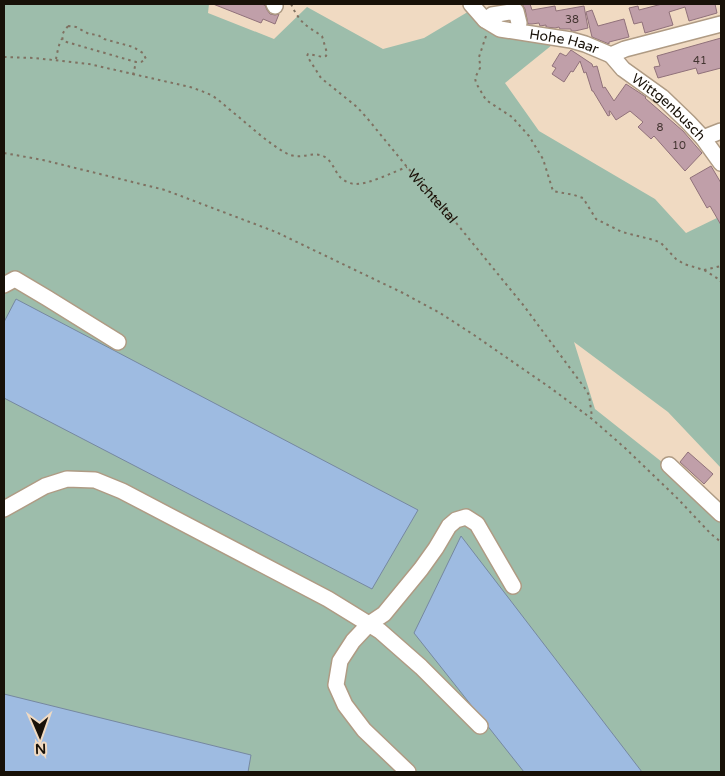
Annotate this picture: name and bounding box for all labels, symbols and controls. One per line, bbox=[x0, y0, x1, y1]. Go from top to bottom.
house number: 38 bbox=[565, 13, 579, 26]
street label: Hohe Haar bbox=[528, 25, 602, 58]
house number: 41 bbox=[693, 54, 707, 67]
street label: Wittgenbusch bbox=[628, 70, 709, 144]
house number: 8 bbox=[657, 121, 664, 134]
house number: 10 bbox=[672, 139, 686, 152]
street label: Wichteltal bbox=[404, 165, 461, 226]
north arrow bbox=[15, 711, 65, 761]
text: N bbox=[35, 740, 46, 757]

